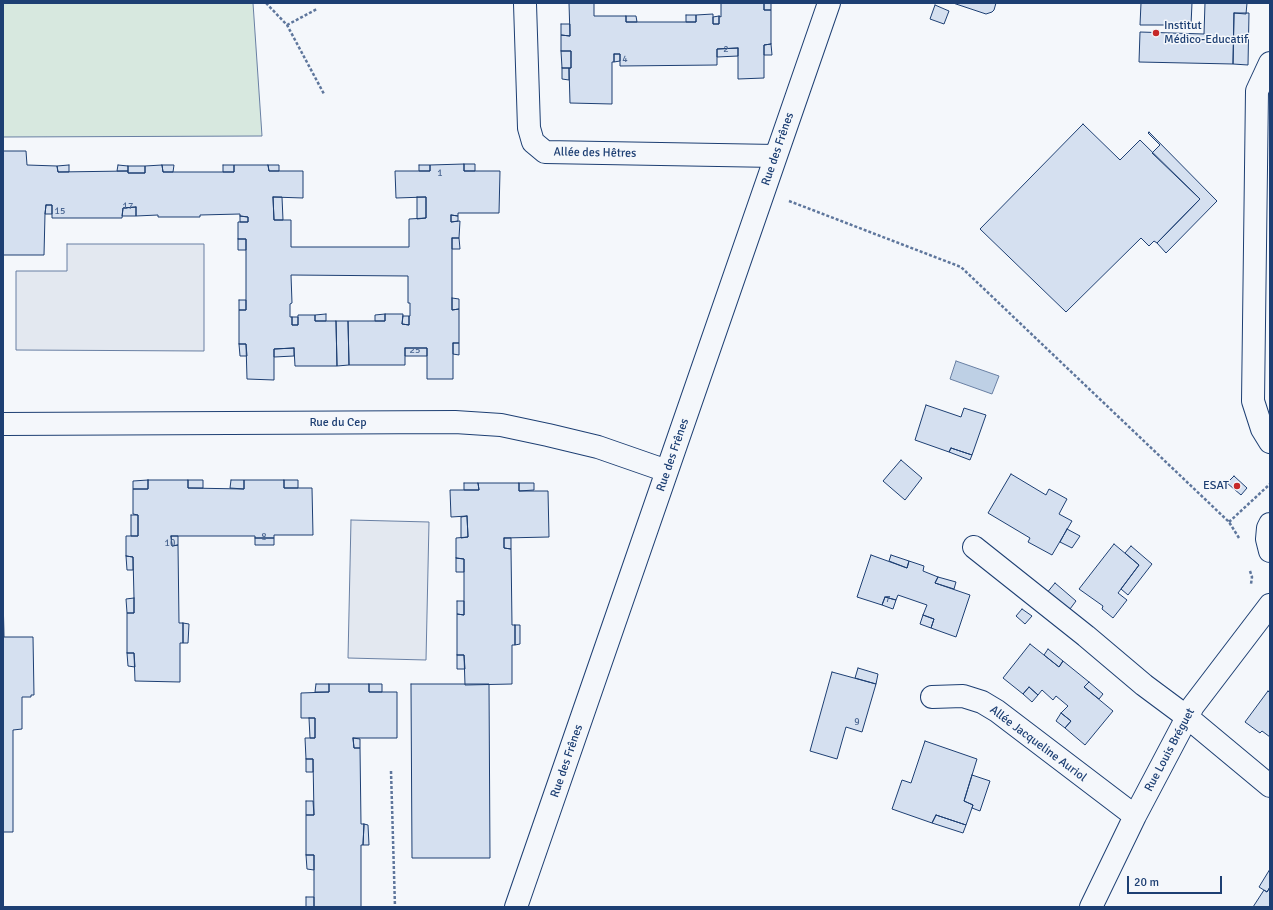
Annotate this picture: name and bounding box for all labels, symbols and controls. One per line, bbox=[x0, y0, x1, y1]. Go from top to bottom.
place label: Institut Médico-Educatif bbox=[1164, 19, 1248, 47]
marker: Institut Médico-Educatif bbox=[1151, 28, 1161, 38]
house number: 2 bbox=[723, 43, 729, 55]
house number: 4 bbox=[622, 53, 628, 65]
street label: Rue des Frênes bbox=[759, 111, 797, 187]
street label: Allée des Hêtres bbox=[554, 145, 636, 161]
house number: 1 bbox=[437, 167, 443, 179]
house number: 17 bbox=[123, 200, 133, 212]
house number: 15 bbox=[55, 205, 65, 217]
house number: 25 bbox=[410, 344, 420, 356]
street label: Rue du Cep bbox=[309, 416, 367, 430]
street label: Rue des Frênes bbox=[654, 417, 692, 493]
place label: ESAT bbox=[1203, 479, 1229, 493]
marker: ESAT bbox=[1232, 481, 1242, 491]
house number: 8 bbox=[261, 531, 267, 543]
house number: 10 bbox=[165, 537, 175, 549]
house number: 7 bbox=[885, 593, 891, 605]
street label: Allée Jacqueline Auriol bbox=[987, 703, 1089, 785]
street label: Rue Louis Bréguet bbox=[1142, 706, 1198, 794]
house number: 9 bbox=[854, 716, 860, 728]
street label: Rue des Frênes bbox=[548, 723, 586, 799]
scale bar bbox=[1129, 868, 1224, 894]
text: 20 m bbox=[1134, 875, 1159, 890]

